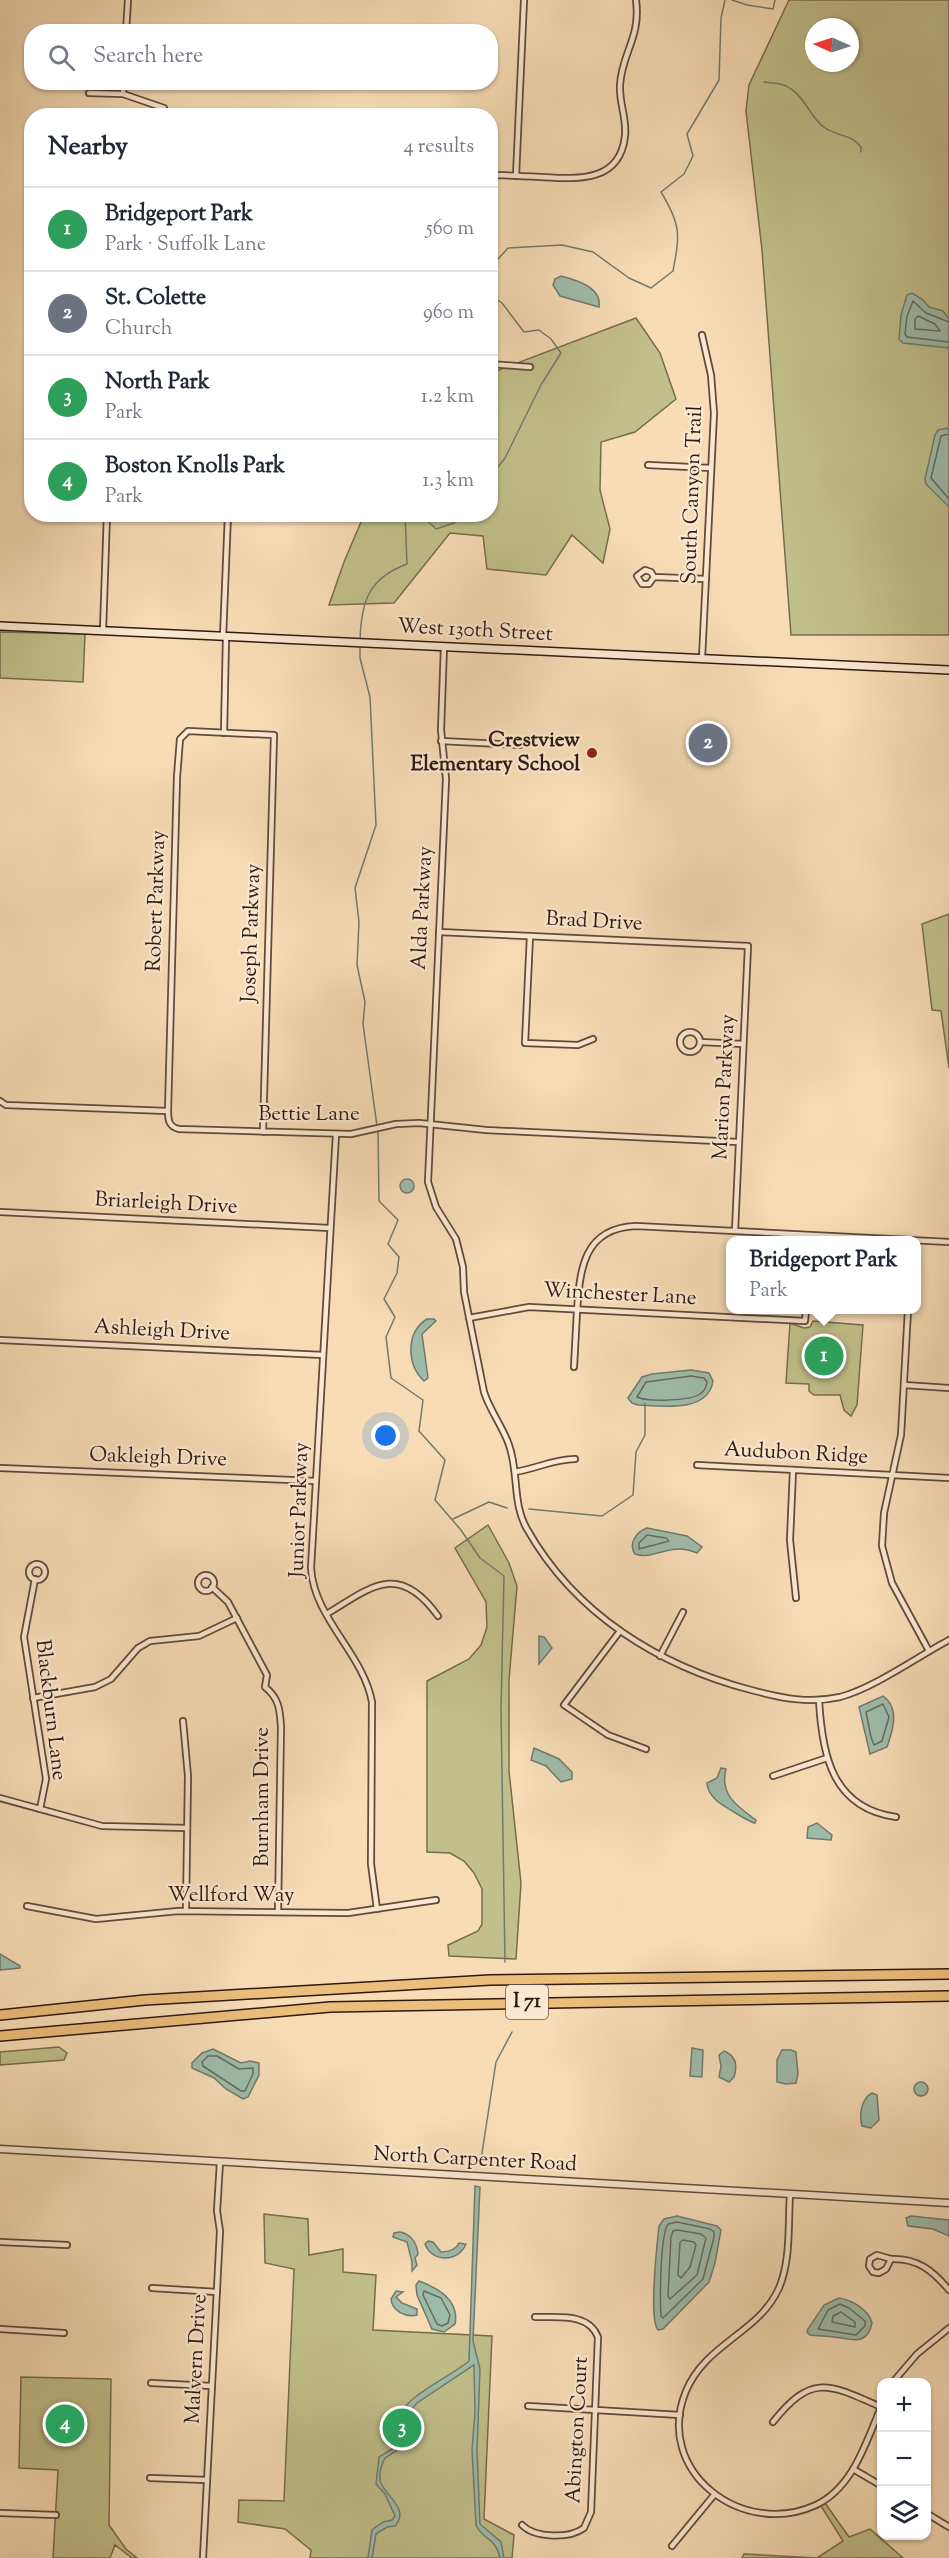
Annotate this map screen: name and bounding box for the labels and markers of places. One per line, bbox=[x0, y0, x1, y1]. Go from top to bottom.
pin: 2 bbox=[688, 720, 728, 766]
place label: Crestview Elementary School bbox=[411, 726, 580, 780]
marker: Crestview Elementary School bbox=[585, 746, 599, 760]
pin: 1 bbox=[804, 1334, 844, 1378]
pin: 4 bbox=[46, 2402, 84, 2446]
pin: 3 bbox=[382, 2406, 422, 2450]

